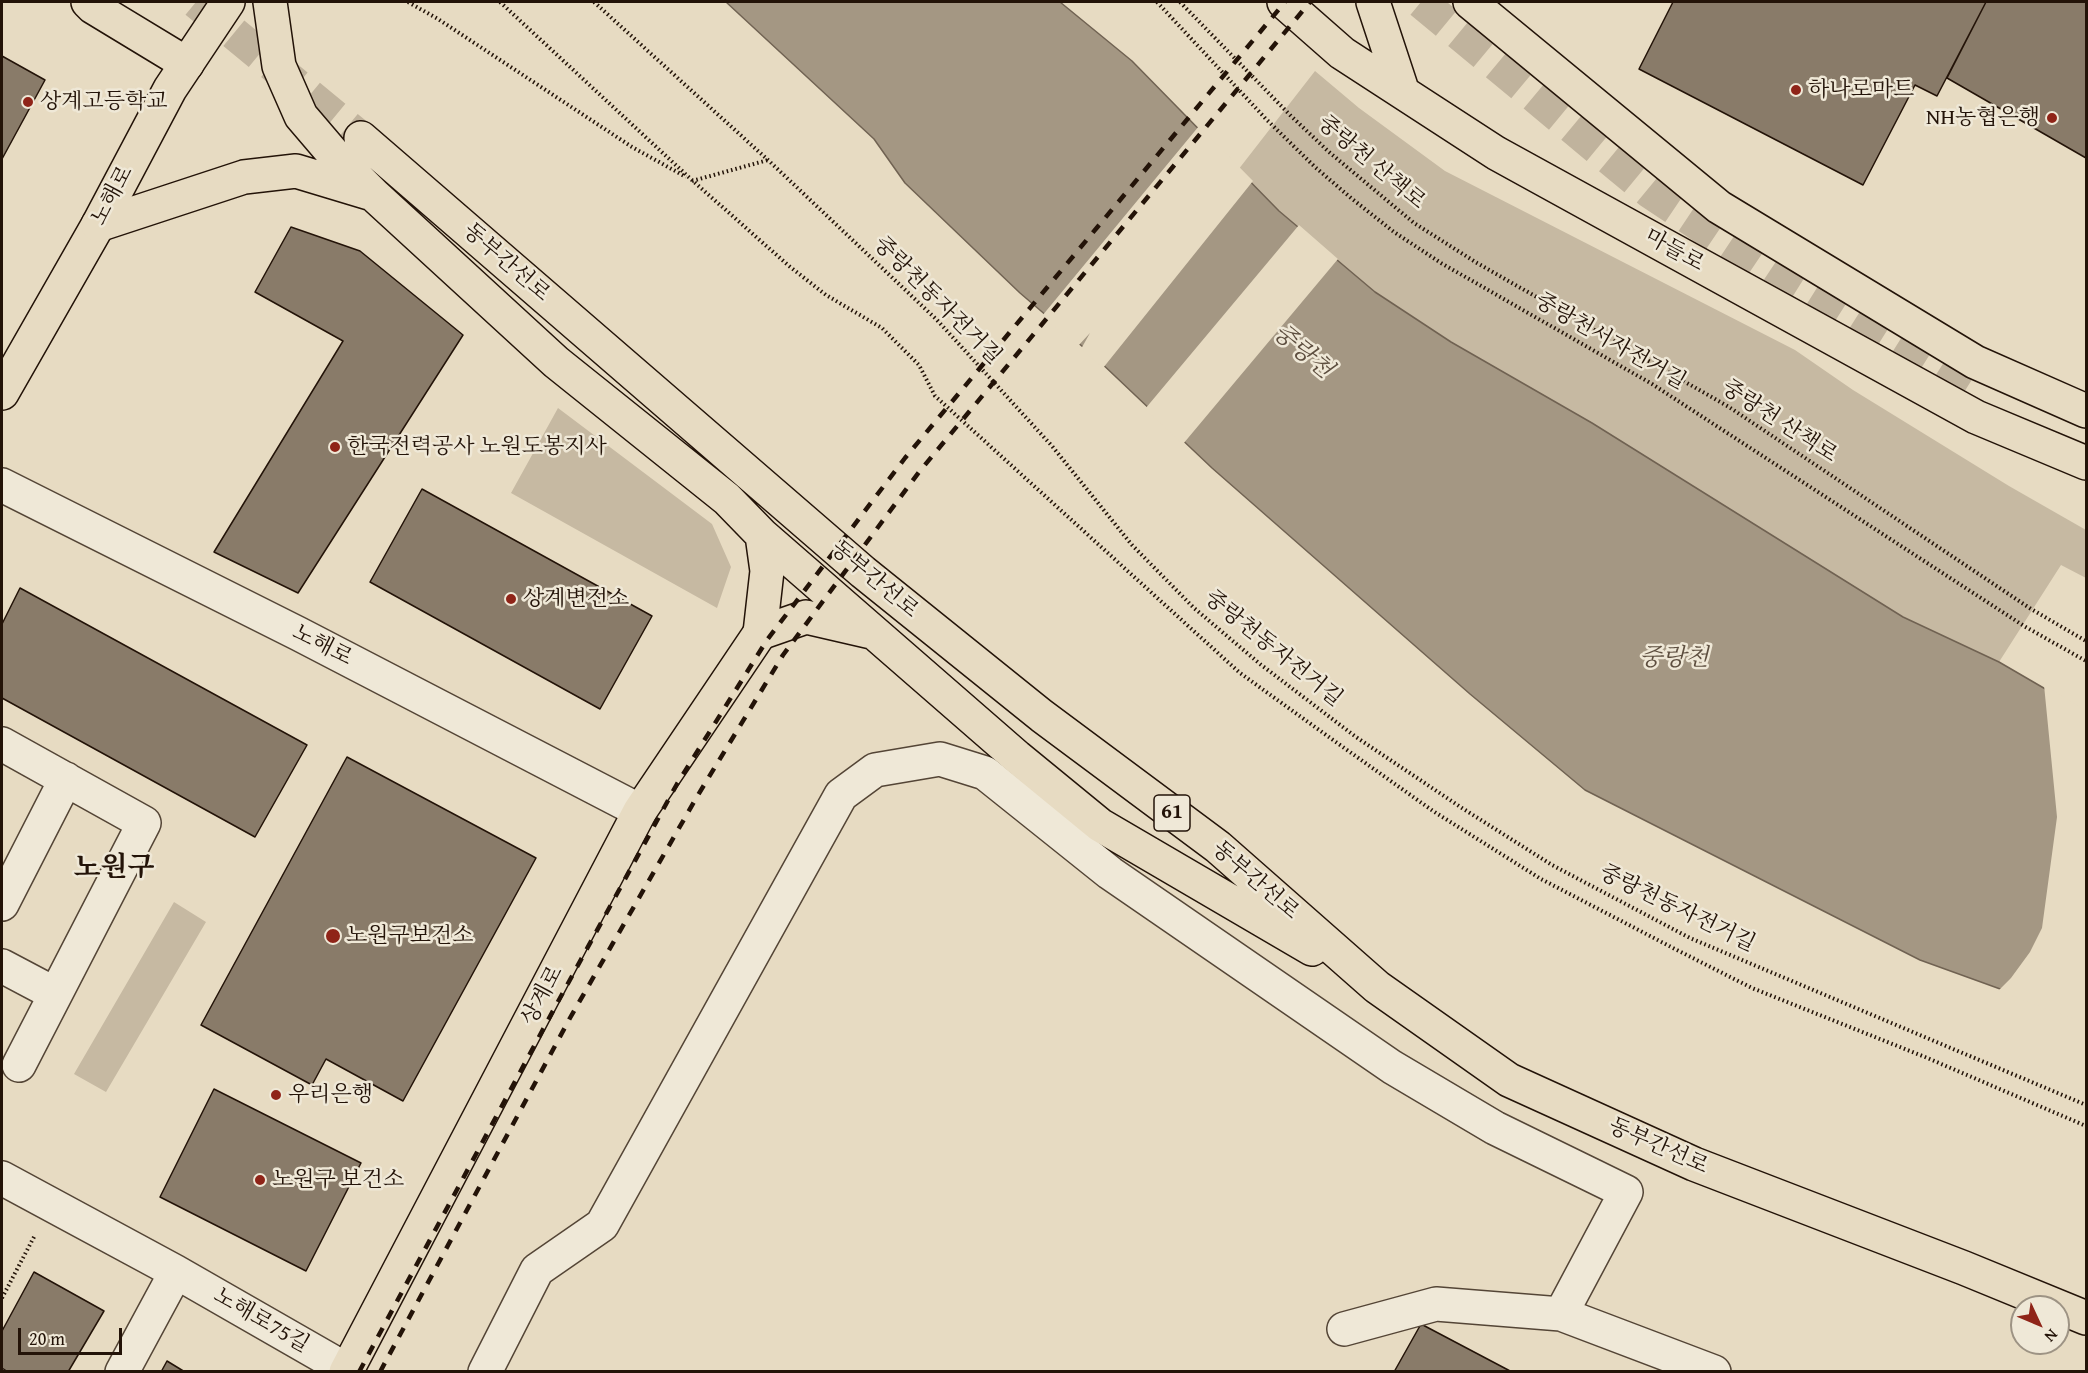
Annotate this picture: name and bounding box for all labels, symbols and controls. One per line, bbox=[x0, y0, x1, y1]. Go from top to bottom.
place label: 하나로마트 bbox=[1808, 77, 1914, 103]
marker: 하나로마트 bbox=[1789, 83, 1803, 97]
place label: 상계고등학교 bbox=[40, 89, 168, 115]
marker: 상계고등학교 bbox=[21, 95, 35, 109]
place label: NH농협은행 bbox=[1926, 105, 2040, 131]
street label: 중랑천 산책로 bbox=[1312, 110, 1430, 216]
marker: NH농협은행 bbox=[2045, 111, 2059, 125]
street label: 노해로 bbox=[86, 162, 140, 230]
street label: 동부간선로 bbox=[457, 218, 555, 308]
street label: 마들로 bbox=[1640, 224, 1708, 278]
street label: 중랑천동자전거길 bbox=[868, 232, 1006, 370]
street label: 중랑천서자전거길 bbox=[1530, 288, 1690, 396]
water label: 중랑천 bbox=[1266, 319, 1338, 385]
street label: 중랑천 산책로 bbox=[1716, 375, 1842, 469]
place label: 한국전력공사 노원도봉지사 bbox=[347, 434, 607, 460]
marker: 한국전력공사 노원도봉지사 bbox=[328, 440, 342, 454]
street label: 동부간선로 bbox=[825, 536, 923, 624]
street label: 중랑천동자전거길 bbox=[1199, 585, 1347, 713]
place label: 상계변전소 bbox=[523, 586, 629, 612]
marker: 상계변전소 bbox=[504, 592, 518, 606]
street label: 노해로 bbox=[288, 620, 356, 672]
water label: 중랑천 bbox=[1639, 645, 1709, 673]
road number: 61 bbox=[1154, 795, 1190, 831]
street label: 동부간선로 bbox=[1206, 836, 1304, 926]
district label: 노원구 bbox=[73, 852, 155, 886]
street label: 중랑천동자전거길 bbox=[1595, 860, 1759, 958]
place label: 노원구보건소 bbox=[346, 923, 474, 949]
marker: 노원구보건소 bbox=[324, 927, 342, 945]
street label: 상계로 bbox=[516, 962, 570, 1030]
place label: 우리은행 bbox=[288, 1082, 373, 1108]
marker: 우리은행 bbox=[269, 1088, 283, 1102]
street label: 동부간선로 bbox=[1604, 1113, 1712, 1181]
place label: 노원구 보건소 bbox=[272, 1167, 404, 1193]
marker: 노원구 보건소 bbox=[253, 1173, 267, 1187]
street label: 노해로75길 bbox=[208, 1283, 314, 1359]
north arrow bbox=[2010, 1295, 2070, 1355]
scale bar bbox=[21, 1316, 124, 1354]
text: N bbox=[2039, 1324, 2064, 1348]
text: 20 m bbox=[29, 1325, 65, 1352]

